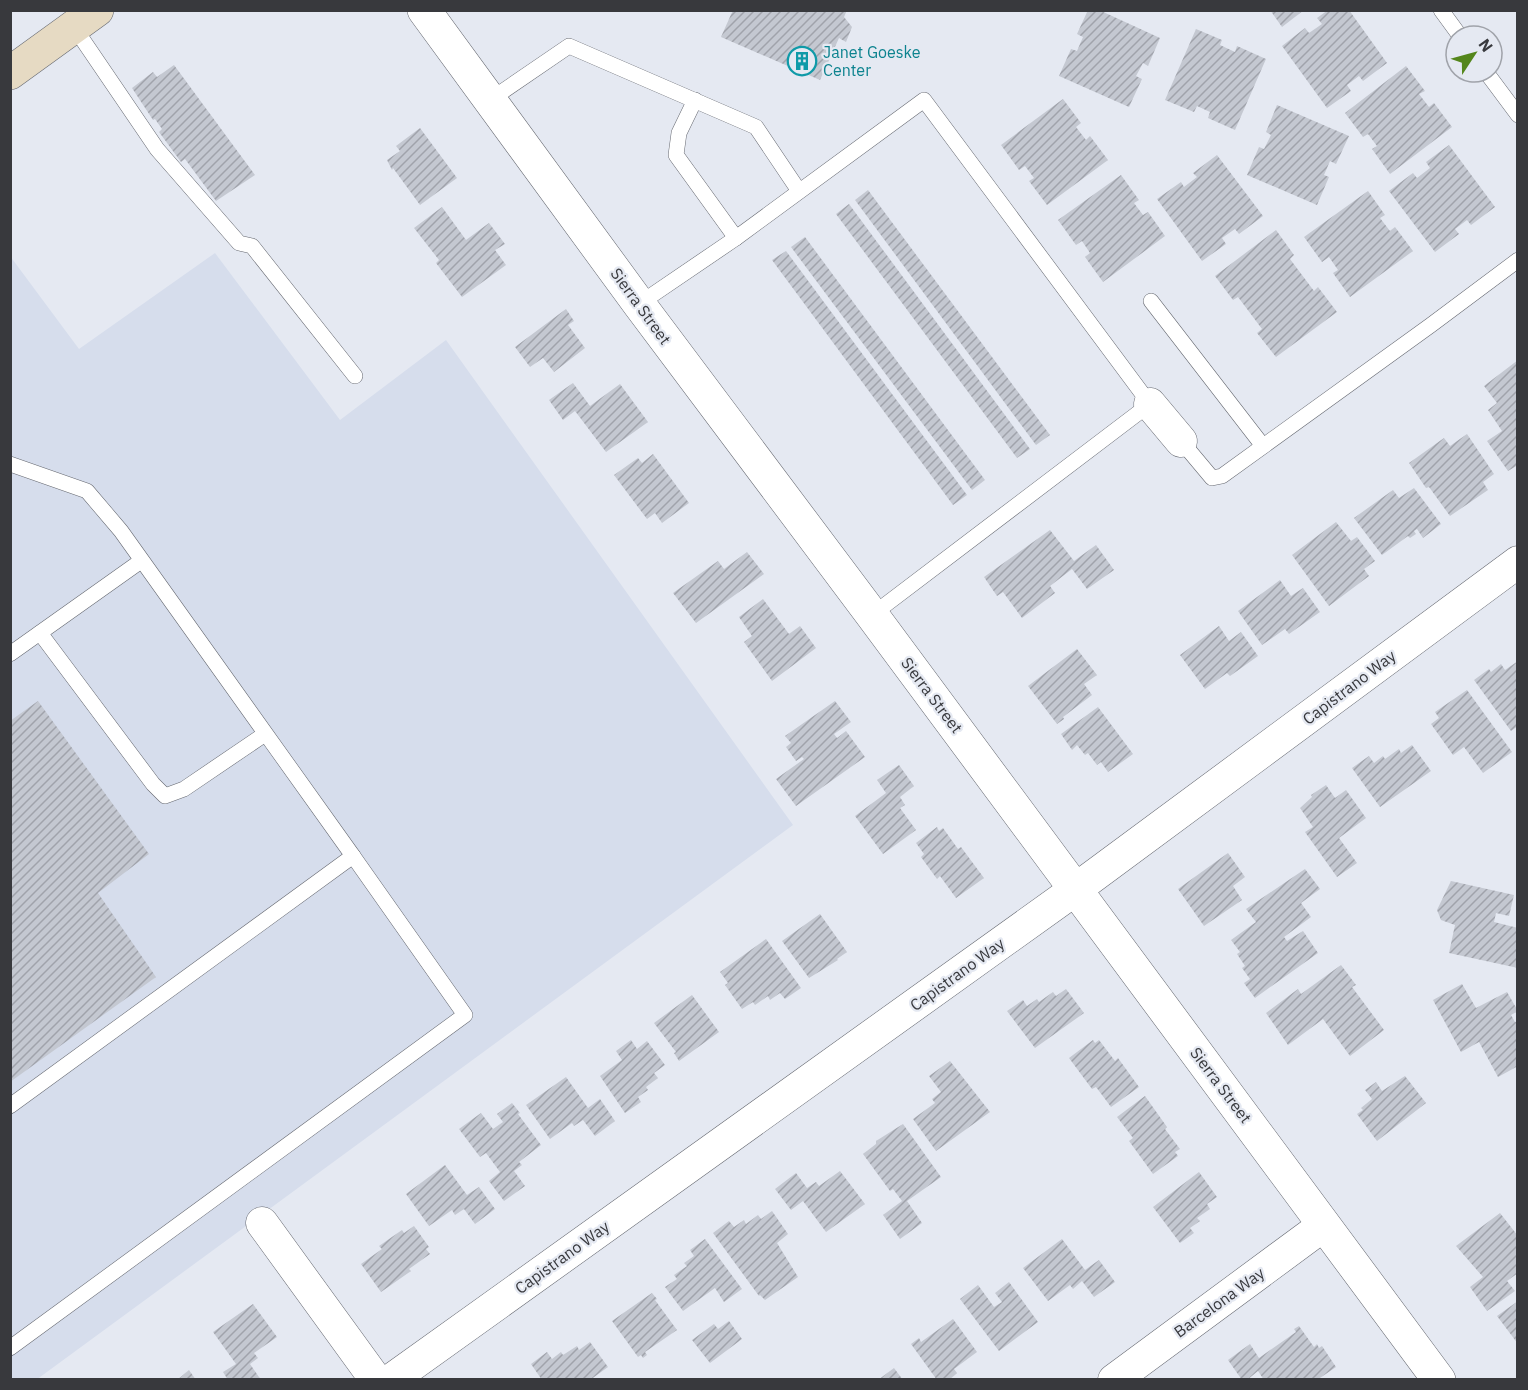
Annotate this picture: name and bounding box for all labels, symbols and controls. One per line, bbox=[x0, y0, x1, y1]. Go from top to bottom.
north arrow bbox=[1444, 24, 1504, 84]
text: N bbox=[1475, 35, 1498, 56]
place label: Janet Goeske Center bbox=[823, 42, 921, 80]
building icon: Janet Goeske Center bbox=[786, 45, 818, 77]
street label: Sierra Street bbox=[606, 264, 676, 348]
street label: Capistrano Way bbox=[1298, 645, 1400, 729]
street label: Sierra Street bbox=[897, 653, 967, 737]
street label: Capistrano Way bbox=[906, 933, 1008, 1015]
street label: Sierra Street bbox=[1186, 1043, 1256, 1127]
street label: Capistrano Way bbox=[511, 1216, 613, 1298]
street label: Barcelona Way bbox=[1170, 1263, 1268, 1341]

